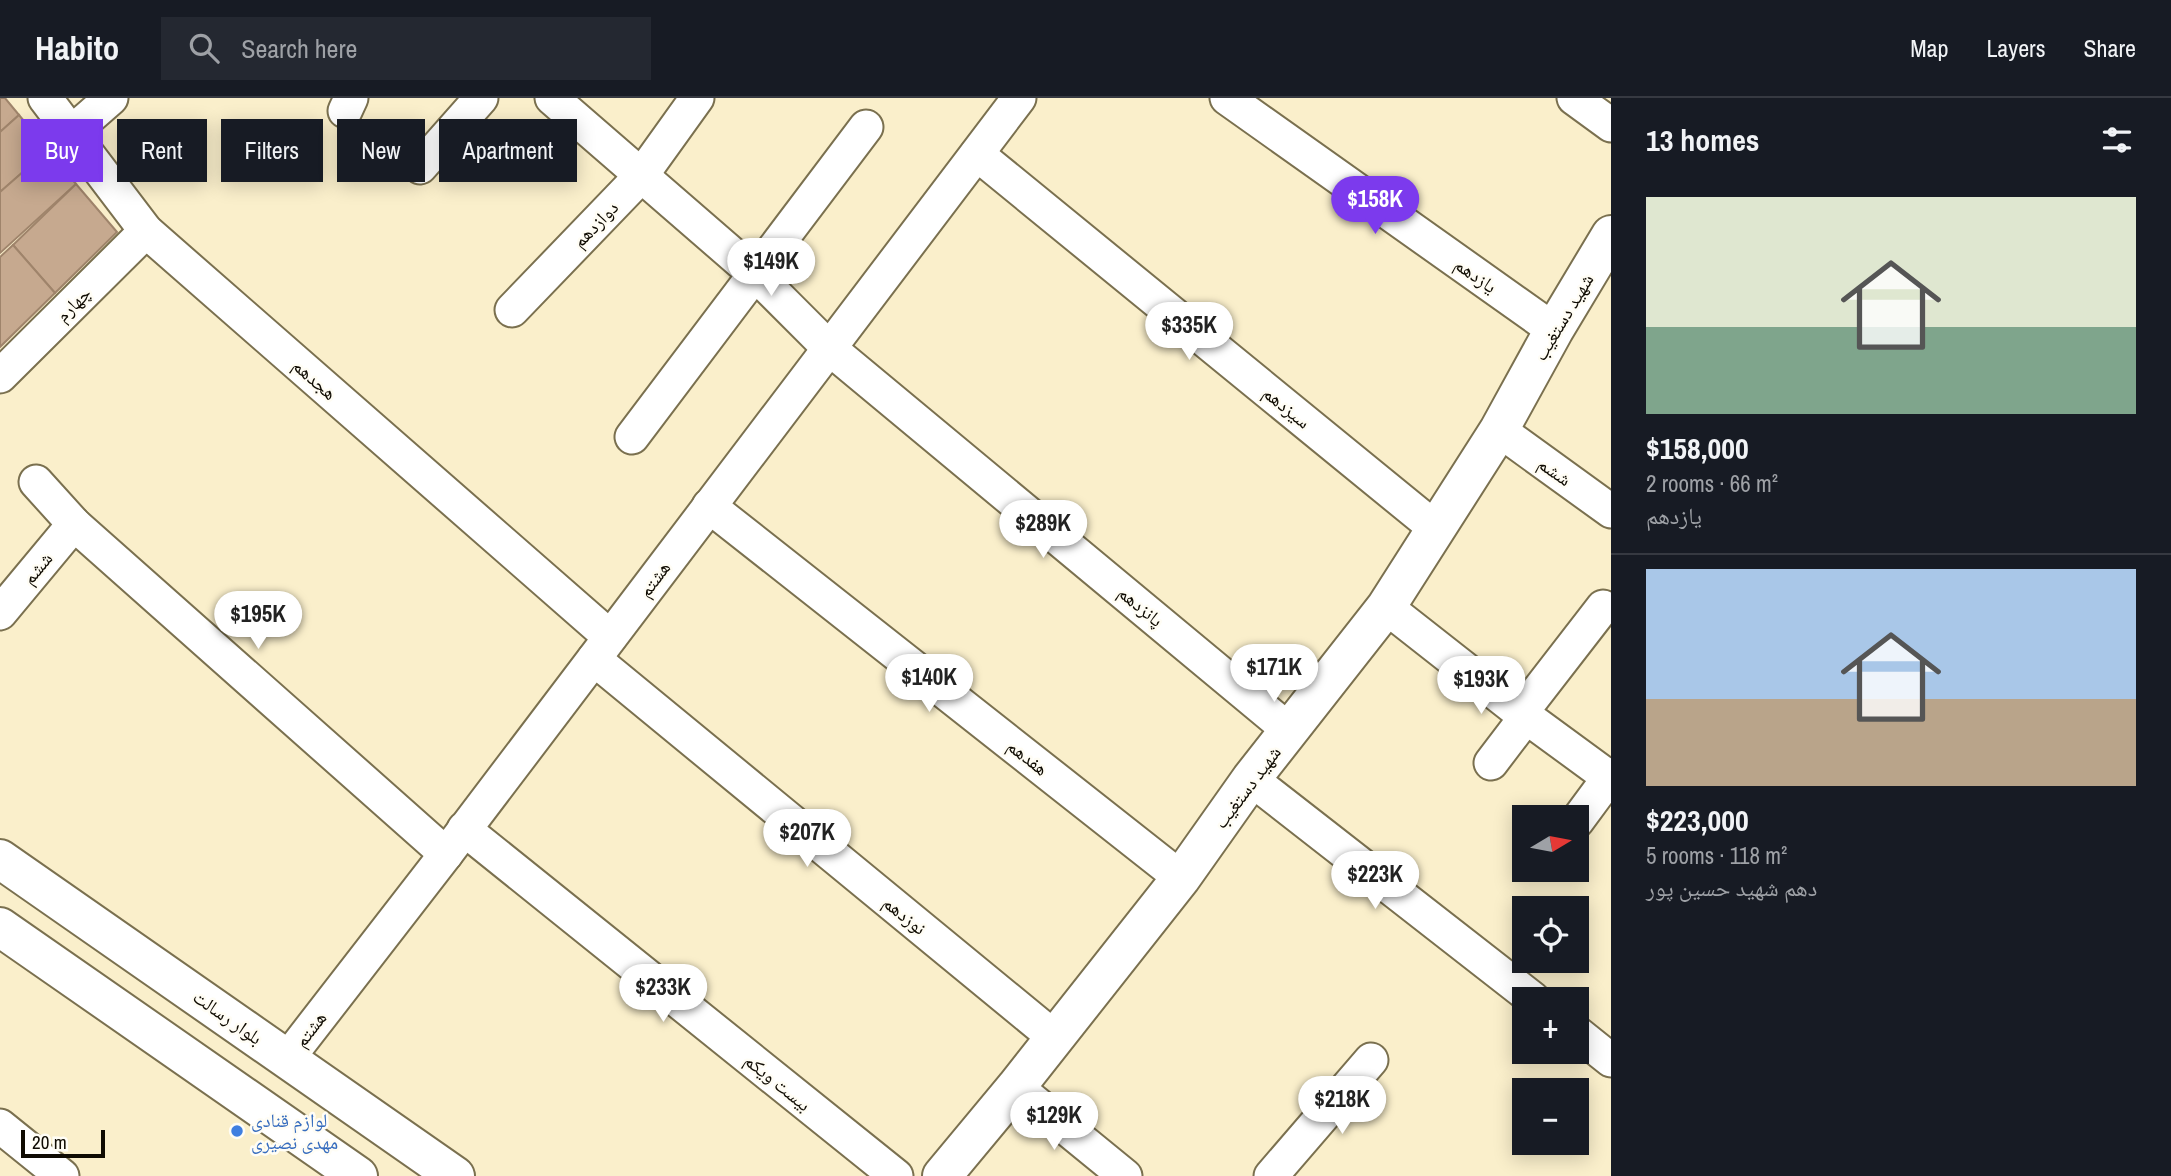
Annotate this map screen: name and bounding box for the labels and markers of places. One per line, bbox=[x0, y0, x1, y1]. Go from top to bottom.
pin: $158K bbox=[1326, 176, 1424, 236]
pin: $149K bbox=[722, 238, 820, 298]
pin: $335K bbox=[1140, 302, 1238, 362]
pin: $289K bbox=[994, 500, 1092, 560]
pin: $195K bbox=[209, 592, 307, 651]
pin: $171K bbox=[1225, 644, 1323, 704]
pin: $140K bbox=[880, 654, 978, 714]
pin: $193K bbox=[1432, 656, 1530, 716]
pin: $207K bbox=[758, 810, 856, 869]
pin: $223K bbox=[1326, 852, 1424, 911]
pin: $233K bbox=[614, 964, 712, 1024]
pin: $218K bbox=[1293, 1076, 1391, 1136]
pin: $129K bbox=[1005, 1093, 1103, 1152]
place label: لوازم قنادی مهدی نصیری bbox=[251, 1107, 338, 1155]
marker: لوازم قنادی مهدی نصیری bbox=[229, 1123, 245, 1139]

